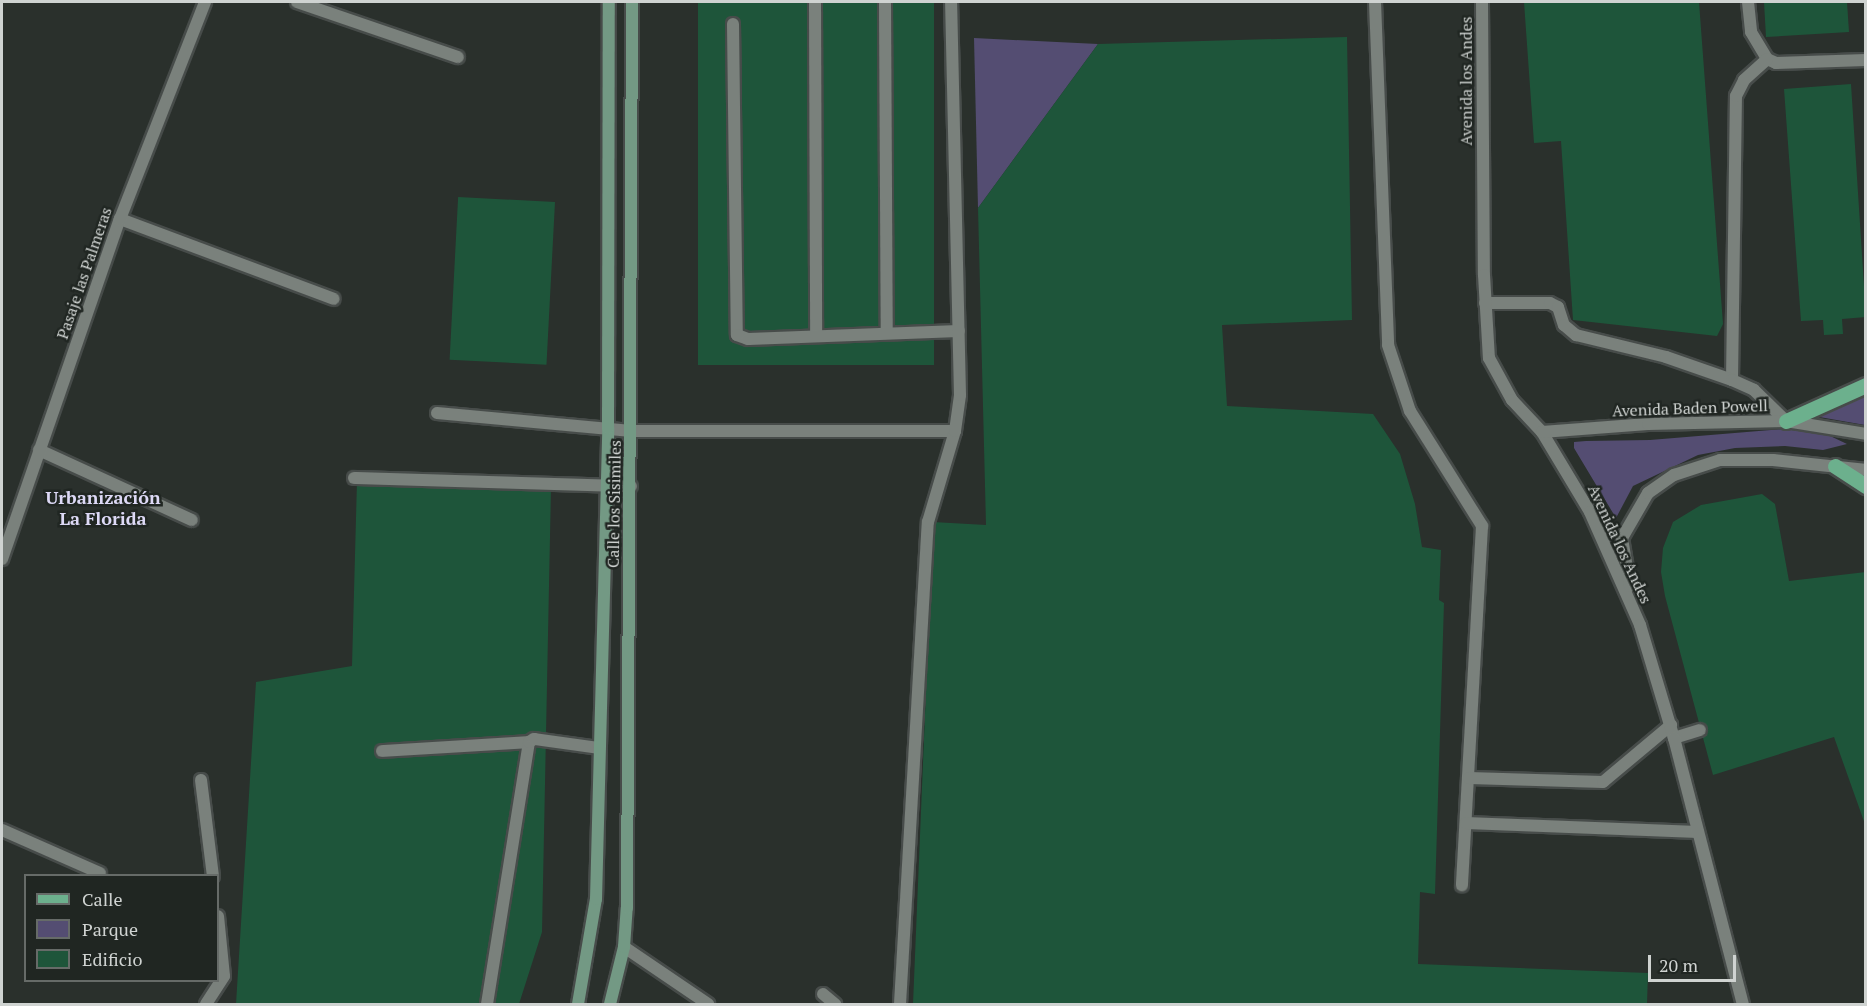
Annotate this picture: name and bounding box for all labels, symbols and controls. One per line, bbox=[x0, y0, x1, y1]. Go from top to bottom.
street label: Avenida los Andes bbox=[1456, 16, 1476, 146]
street label: Pasaje las Palmeras bbox=[52, 204, 116, 342]
street label: Avenida Baden Powell bbox=[1612, 396, 1768, 420]
street label: Calle los Sisimiles bbox=[603, 440, 625, 568]
street label: Avenida los Andes bbox=[1584, 481, 1656, 607]
district label: Urbanización La Florida bbox=[45, 487, 161, 530]
legend bbox=[24, 874, 219, 982]
text: Calle bbox=[82, 887, 123, 911]
text: Parque bbox=[82, 917, 138, 941]
scale bar bbox=[1651, 943, 1740, 981]
text: Edificio bbox=[82, 947, 142, 971]
text: 20 m bbox=[1659, 953, 1698, 977]

